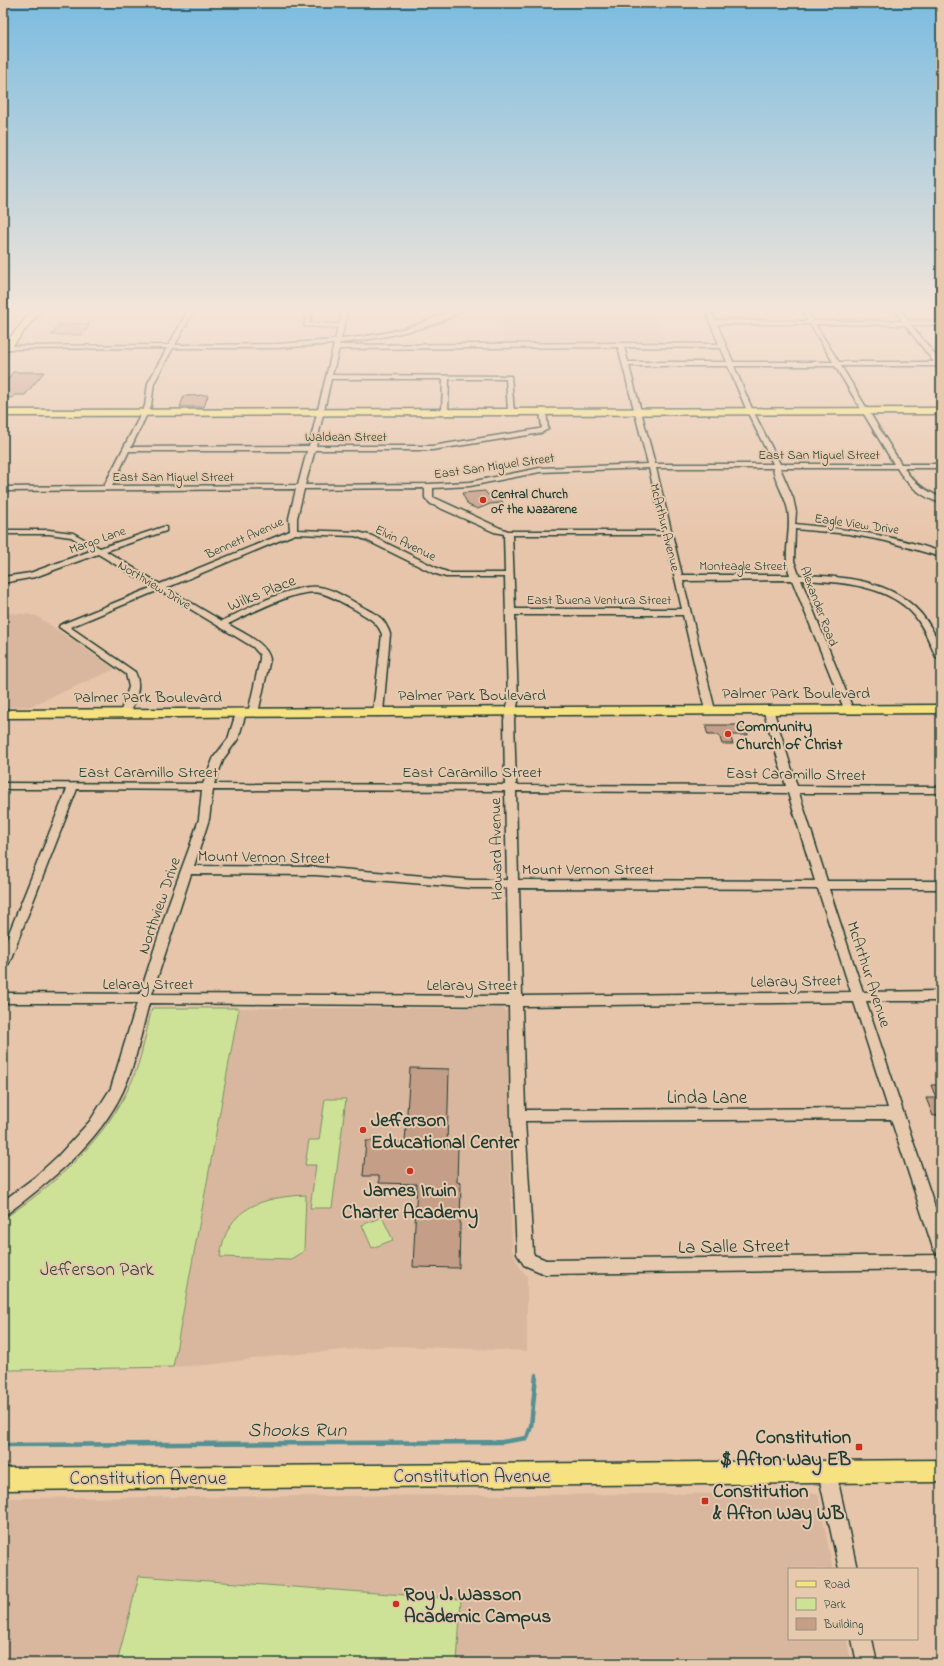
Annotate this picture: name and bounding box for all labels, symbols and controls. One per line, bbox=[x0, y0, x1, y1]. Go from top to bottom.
street label: Waldean Street bbox=[305, 428, 388, 447]
street label: East San Miguel Street bbox=[758, 446, 880, 466]
street label: East San Miguel Street bbox=[433, 449, 557, 485]
street label: East San Miguel Street bbox=[112, 468, 234, 488]
street label: McArthur Avenue bbox=[644, 481, 685, 573]
place label: Central Church of the Nazarene bbox=[491, 485, 578, 519]
marker: Central Church of the Nazarene bbox=[478, 495, 488, 505]
street label: Eagle View Drive bbox=[813, 509, 901, 541]
street label: Bennett Avenue bbox=[201, 513, 287, 565]
street label: Elvin Avenue bbox=[372, 520, 439, 566]
street label: Margo Lane bbox=[67, 521, 129, 560]
street label: Northview Drive bbox=[114, 556, 195, 615]
street label: Monteagle Street bbox=[699, 557, 787, 577]
street label: Alexander Road bbox=[795, 564, 843, 650]
street label: Wilks Place bbox=[224, 569, 300, 618]
street label: East Buena Ventura Street bbox=[527, 591, 672, 610]
street label: Palmer Park Boulevard bbox=[722, 682, 870, 706]
street label: Palmer Park Boulevard bbox=[398, 684, 546, 708]
street label: Palmer Park Boulevard bbox=[74, 686, 222, 710]
place label: Community Church of Christ bbox=[736, 715, 843, 757]
marker: Community Church of Christ bbox=[723, 729, 733, 739]
street label: East Caramillo Street bbox=[78, 761, 219, 785]
street label: East Caramillo Street bbox=[402, 761, 543, 785]
street label: East Caramillo Street bbox=[726, 762, 867, 788]
street label: Howard Avenue bbox=[484, 797, 510, 900]
street label: Mount Vernon Street bbox=[198, 845, 331, 871]
street label: Northview Drive bbox=[132, 853, 188, 957]
street label: Mount Vernon Street bbox=[522, 858, 655, 882]
street label: McArthur Avenue bbox=[840, 918, 897, 1032]
street label: Lelaray Street bbox=[750, 969, 842, 995]
street label: Lelaray Street bbox=[102, 973, 194, 997]
street label: Lelaray Street bbox=[426, 974, 518, 998]
street label: Linda Lane bbox=[667, 1085, 748, 1112]
place label: Jefferson Educational Center bbox=[371, 1108, 520, 1157]
marker: Jefferson Educational Center bbox=[358, 1125, 368, 1135]
marker: James Irwin Charter Academy bbox=[405, 1166, 415, 1176]
place label: James Irwin Charter Academy bbox=[342, 1178, 478, 1229]
street label: La Salle Street bbox=[678, 1233, 791, 1262]
park label: Jefferson Park bbox=[40, 1257, 155, 1284]
water label: Shooks Run bbox=[248, 1417, 348, 1446]
place label: Constitution $ Afton Way EB bbox=[720, 1425, 851, 1476]
marker: Constitution $ Afton Way EB bbox=[854, 1442, 864, 1452]
street label: Constitution Avenue bbox=[394, 1464, 551, 1491]
street label: Constitution Avenue bbox=[70, 1466, 227, 1493]
place label: Constitution & Afton Way WB bbox=[712, 1479, 845, 1530]
marker: Constitution & Afton Way WB bbox=[700, 1496, 710, 1506]
legend bbox=[788, 1568, 918, 1640]
text: Road bbox=[824, 1576, 850, 1594]
place label: Roy J. Wasson Academic Campus bbox=[404, 1582, 552, 1631]
text: Park bbox=[824, 1596, 846, 1614]
marker: Roy J. Wasson Academic Campus bbox=[391, 1599, 401, 1609]
text: Building bbox=[823, 1616, 863, 1635]

